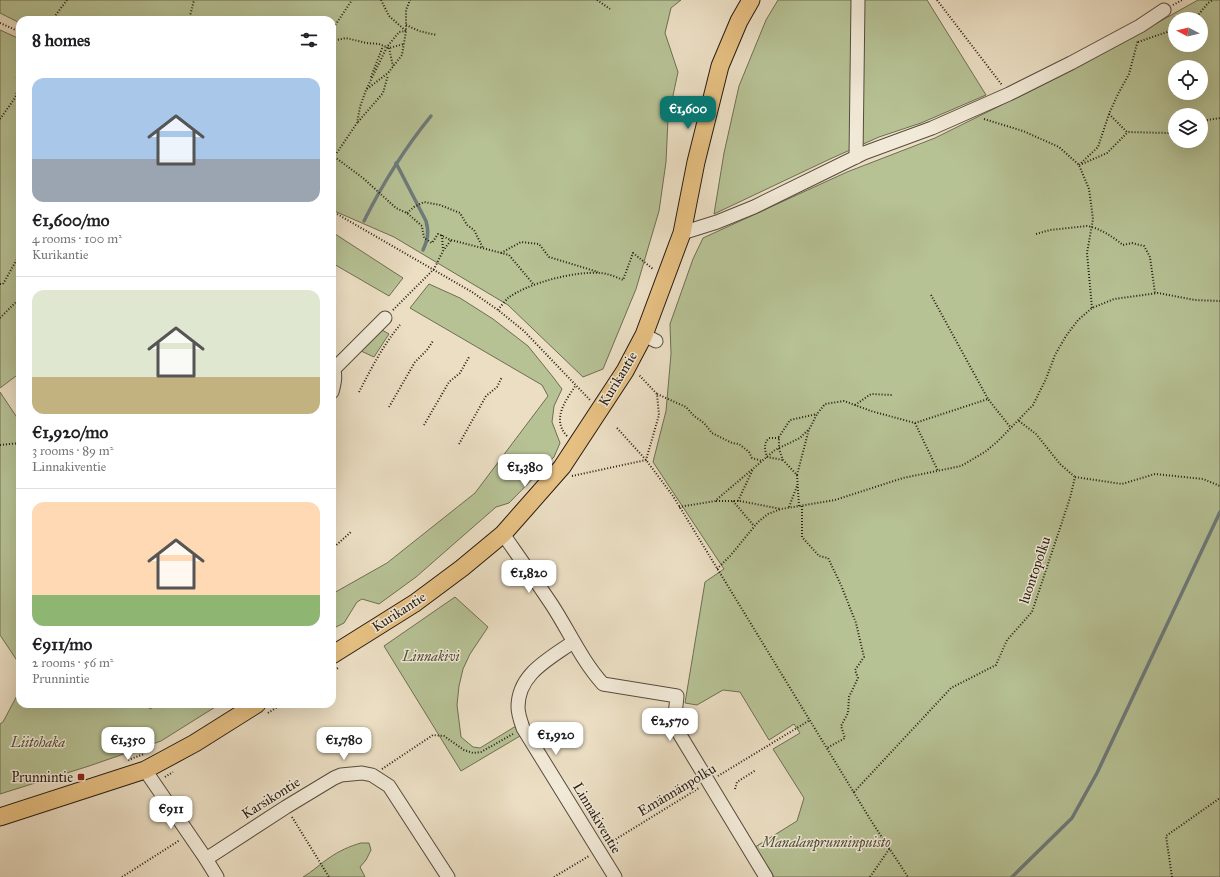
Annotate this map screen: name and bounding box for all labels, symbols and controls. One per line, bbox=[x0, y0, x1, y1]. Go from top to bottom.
north arrow bbox=[1168, 12, 1208, 52]
map controls bbox=[1168, 12, 1208, 148]
icon: filters bbox=[298, 29, 320, 51]
text: 8 homes bbox=[32, 30, 90, 51]
button: locate bbox=[1168, 60, 1208, 100]
pin: €1,600 bbox=[655, 96, 721, 130]
text: €1,600 bbox=[669, 101, 707, 117]
icon: home bbox=[140, 104, 212, 176]
button: layers bbox=[1168, 108, 1208, 148]
text: €1,600/mo bbox=[32, 210, 109, 231]
text: 4 rooms · 100 m² bbox=[32, 231, 122, 247]
text: Kurikantie bbox=[32, 247, 88, 263]
icon: home bbox=[140, 316, 212, 388]
street label: Kurikantie bbox=[595, 348, 641, 409]
text: €1,920/mo bbox=[32, 422, 108, 443]
text: 3 rooms · 89 m² bbox=[32, 443, 114, 459]
pin: €1,380 bbox=[492, 454, 558, 488]
text: Linnakiventie bbox=[32, 459, 106, 475]
text: €1,380 bbox=[507, 459, 543, 475]
icon: home bbox=[140, 528, 212, 600]
street label: luontopolku bbox=[1016, 534, 1055, 606]
pin: €1,820 bbox=[496, 560, 562, 594]
text: €1,820 bbox=[510, 565, 548, 581]
street label: Kurikantie bbox=[369, 588, 429, 636]
text: €911/mo bbox=[32, 634, 92, 655]
park label: Linnakivi bbox=[401, 648, 460, 665]
text: 2 rooms · 56 m² bbox=[32, 655, 114, 671]
text: Prunnintie bbox=[32, 671, 89, 687]
pin: €2,570 bbox=[637, 708, 703, 742]
text: €2,570 bbox=[651, 713, 689, 729]
pin: €1,920 bbox=[523, 722, 589, 756]
pin: €1,350 bbox=[95, 727, 161, 761]
pin: €1,780 bbox=[311, 727, 377, 761]
text: €1,920 bbox=[537, 727, 575, 743]
text: €1,350 bbox=[110, 732, 146, 748]
text: €1,780 bbox=[325, 732, 363, 748]
park label: Liitohaka bbox=[10, 734, 65, 751]
street label: Emännänpolku bbox=[635, 760, 720, 820]
place label: Prunnintie bbox=[11, 769, 73, 786]
marker: Prunnintie bbox=[76, 772, 86, 782]
street label: Karsikontie bbox=[239, 773, 303, 823]
street label: Linnakiventie bbox=[569, 779, 625, 857]
pin: €911 bbox=[147, 796, 195, 830]
text: €911 bbox=[158, 801, 184, 817]
park label: Manalanprunninpuisto bbox=[760, 834, 890, 852]

